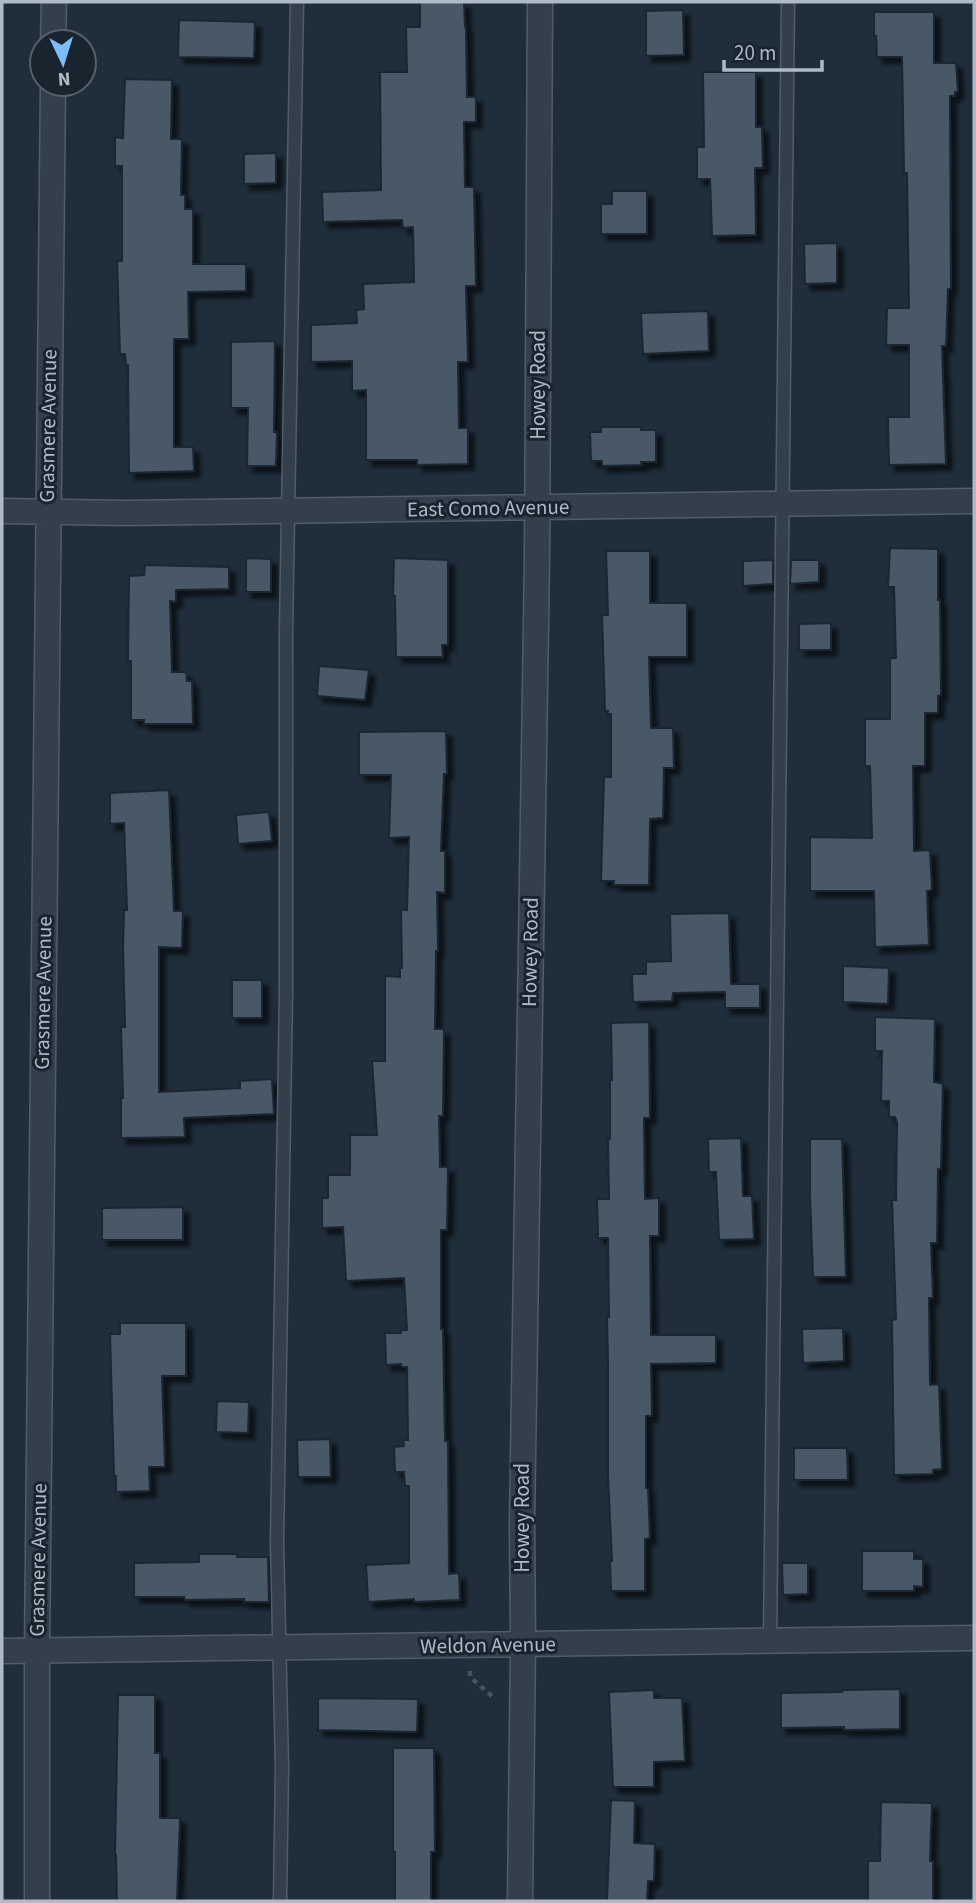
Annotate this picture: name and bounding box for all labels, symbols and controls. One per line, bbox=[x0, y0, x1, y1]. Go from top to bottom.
north arrow bbox=[28, 28, 98, 98]
scale bar bbox=[724, 28, 822, 72]
text: 20 m bbox=[734, 38, 776, 68]
text: N bbox=[57, 65, 71, 92]
street label: Howey Road bbox=[523, 330, 553, 440]
street label: Grasmere Avenue bbox=[32, 349, 64, 503]
street label: East Como Avenue bbox=[407, 492, 569, 524]
street label: Howey Road bbox=[514, 897, 546, 1007]
street label: Grasmere Avenue bbox=[27, 916, 59, 1070]
street label: Howey Road bbox=[507, 1463, 537, 1573]
street label: Grasmere Avenue bbox=[22, 1483, 54, 1637]
street label: Weldon Avenue bbox=[420, 1629, 556, 1661]

